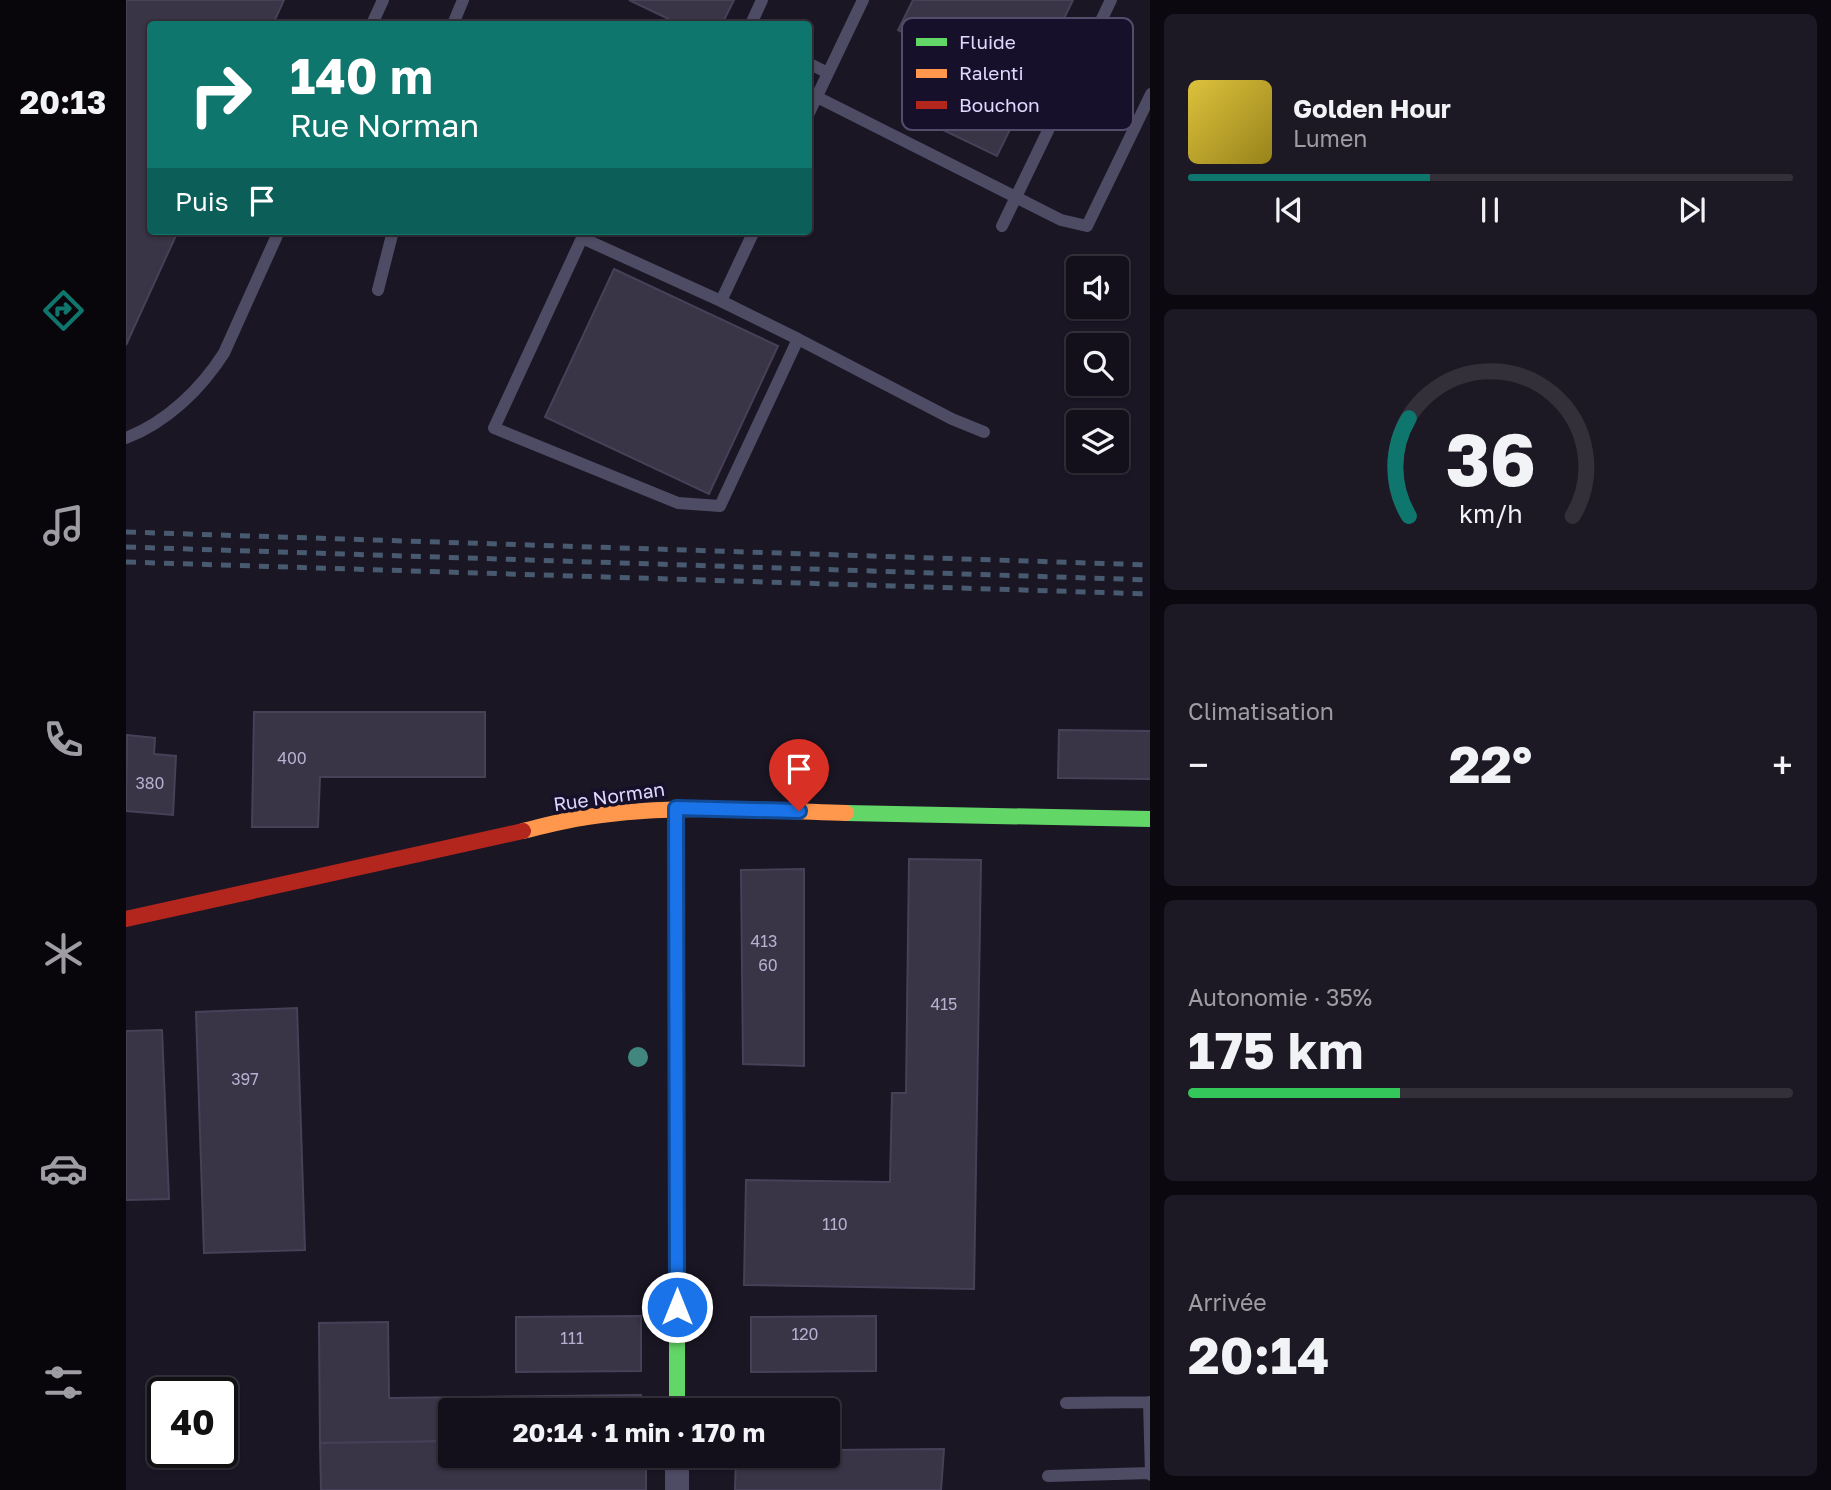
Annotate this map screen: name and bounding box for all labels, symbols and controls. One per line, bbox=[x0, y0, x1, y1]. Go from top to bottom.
legend bbox=[902, 18, 1133, 130]
text: Fluide bbox=[959, 30, 1016, 53]
text: 140 m bbox=[290, 46, 433, 105]
icon: right bbox=[175, 49, 266, 140]
text: Ralenti bbox=[959, 61, 1024, 84]
text: 20:13 bbox=[20, 83, 106, 121]
text: Bouchon bbox=[959, 93, 1040, 116]
text: Golden Hour bbox=[1293, 93, 1451, 124]
text: Rue Norman bbox=[290, 106, 479, 144]
text: Lumen bbox=[1293, 124, 1367, 152]
icon: arrive bbox=[243, 182, 281, 220]
text: Puis bbox=[175, 186, 229, 217]
icon: previous bbox=[1270, 191, 1308, 229]
icon: pause bbox=[1471, 191, 1509, 229]
icon: next bbox=[1673, 191, 1711, 229]
map controls bbox=[1066, 256, 1129, 473]
button: sound bbox=[1066, 256, 1129, 319]
icon: directions bbox=[39, 286, 88, 335]
button: search bbox=[1066, 333, 1129, 396]
button: layers bbox=[1066, 410, 1129, 473]
text: 36 bbox=[1445, 415, 1536, 502]
text: km/h bbox=[1459, 498, 1522, 529]
icon: music bbox=[39, 501, 88, 550]
text: Climatisation bbox=[1188, 697, 1334, 725]
icon: phone bbox=[39, 715, 88, 764]
text: 22° bbox=[1449, 732, 1532, 794]
pin bbox=[769, 739, 829, 811]
text: − bbox=[1188, 742, 1209, 787]
text: + bbox=[1772, 742, 1793, 787]
house number: 400 bbox=[277, 748, 307, 768]
icon: arrive bbox=[780, 750, 818, 788]
house number: 380 bbox=[135, 773, 165, 793]
street label: Rue Norman bbox=[552, 777, 666, 815]
icon: climate bbox=[39, 929, 88, 978]
house number: 413 bbox=[751, 931, 777, 951]
house number: 60 bbox=[758, 955, 778, 975]
text: Autonomie · 35% bbox=[1188, 983, 1372, 1011]
house number: 415 bbox=[931, 994, 957, 1014]
text: 175 km bbox=[1188, 1018, 1364, 1080]
house number: 397 bbox=[231, 1069, 259, 1089]
icon: car bbox=[39, 1144, 88, 1193]
house number: 110 bbox=[822, 1214, 848, 1234]
position arrow bbox=[640, 1270, 714, 1344]
text: Arrivée bbox=[1188, 1288, 1267, 1316]
text: 20:14 bbox=[1188, 1323, 1329, 1385]
house number: 120 bbox=[792, 1324, 818, 1344]
house number: 111 bbox=[560, 1328, 584, 1348]
icon: filters bbox=[39, 1358, 88, 1407]
speed limit sign: 40 bbox=[147, 1377, 238, 1468]
text: 20:14 · 1 min · 170 m bbox=[513, 1417, 765, 1448]

